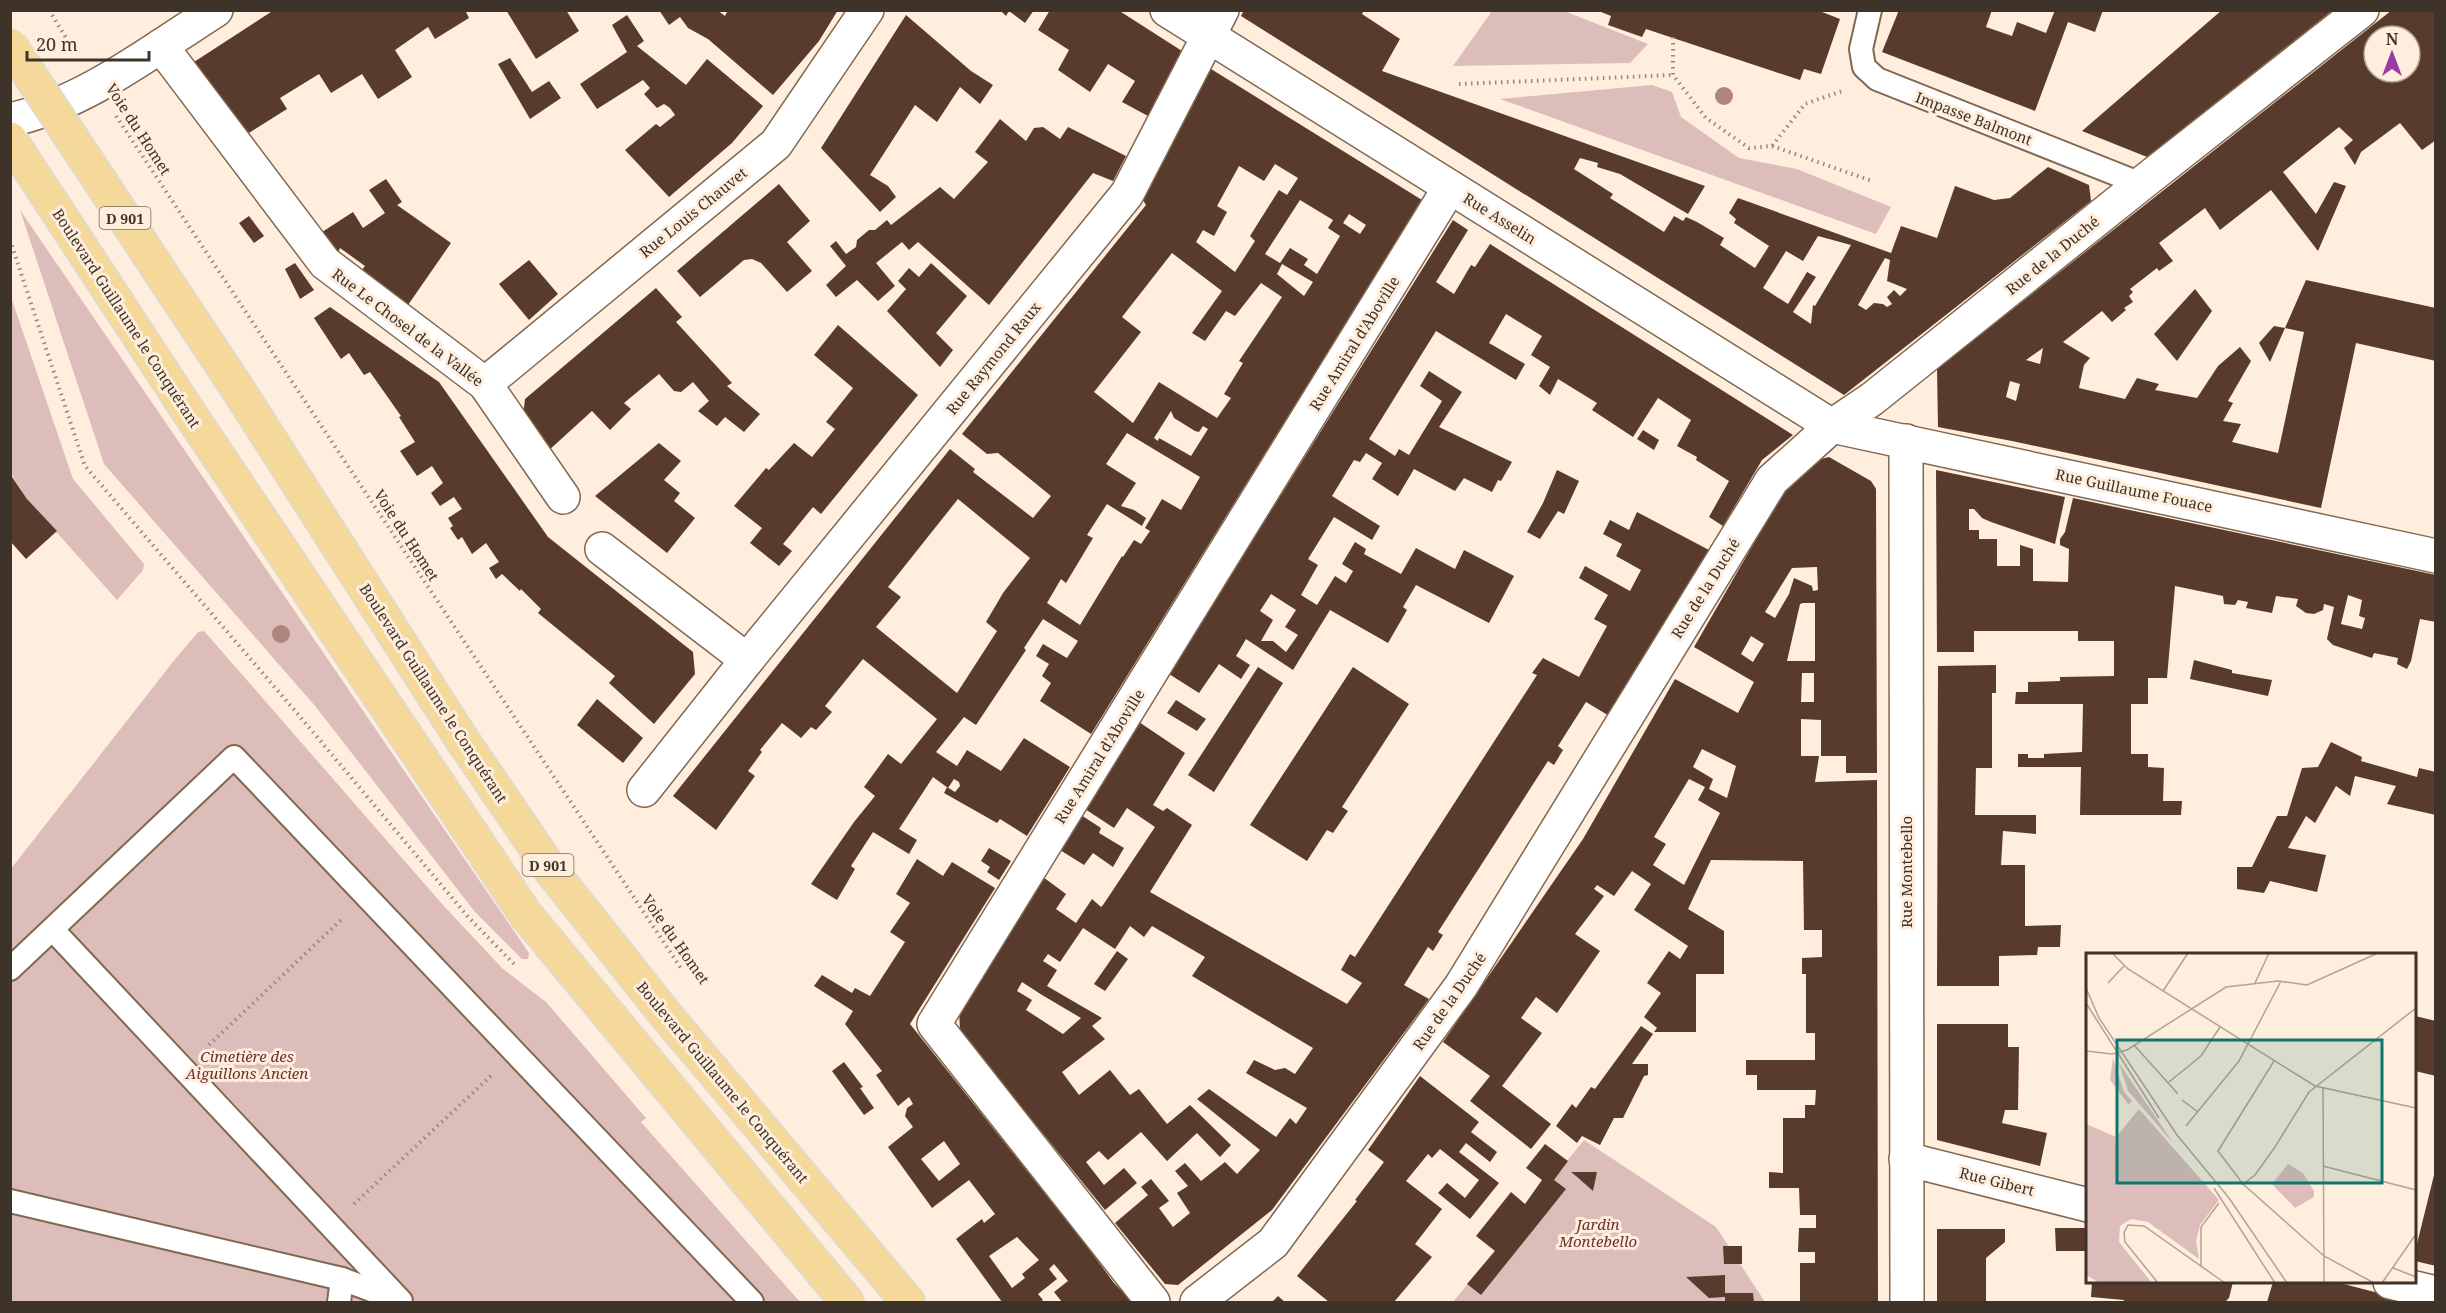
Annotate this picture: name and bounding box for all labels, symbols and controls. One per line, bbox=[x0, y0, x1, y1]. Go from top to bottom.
scale bar bbox=[27, 24, 148, 62]
north arrow bbox=[2362, 24, 2422, 84]
text: N bbox=[2386, 28, 2399, 50]
text: 20 m bbox=[36, 32, 78, 56]
street label: Voie du Homet bbox=[102, 79, 176, 179]
street label: Impasse Balmont bbox=[1913, 87, 2035, 149]
street label: Rue Louis Chauvet bbox=[635, 162, 751, 262]
street label: Rue Asselin bbox=[1460, 188, 1541, 249]
street label: Boulevard Guillaume le Conquérant bbox=[49, 205, 205, 431]
road number: D 901 bbox=[100, 207, 150, 229]
street label: Rue de la Duché bbox=[2001, 211, 2103, 299]
street label: Rue Le Chosel de la Vallée bbox=[328, 264, 488, 390]
street label: Rue Amiral d'Aboville bbox=[1304, 272, 1404, 414]
street label: Rue Raymond Raux bbox=[941, 297, 1045, 419]
street label: Rue Guillaume Fouace bbox=[2054, 464, 2214, 516]
street label: Voie du Homet bbox=[370, 485, 444, 585]
street label: Rue de la Duché bbox=[1666, 534, 1744, 642]
street label: Boulevard Guillaume le Conquérant bbox=[356, 580, 512, 806]
street label: Rue Amiral d'Aboville bbox=[1049, 685, 1149, 827]
street label: Rue Montebello bbox=[1896, 816, 1916, 928]
road number: D 901 bbox=[522, 854, 574, 876]
street label: Voie du Homet bbox=[638, 890, 714, 988]
street label: Rue de la Duché bbox=[1408, 948, 1490, 1054]
inset map bbox=[2086, 953, 2416, 1283]
street label: Boulevard Guillaume le Conquérant bbox=[633, 977, 813, 1187]
park label: Cimetière des Aiguillons Ancien bbox=[185, 1046, 308, 1083]
street label: Rue Gibert bbox=[1958, 1162, 2036, 1200]
park label: Jardin Montebello bbox=[1558, 1214, 1637, 1251]

